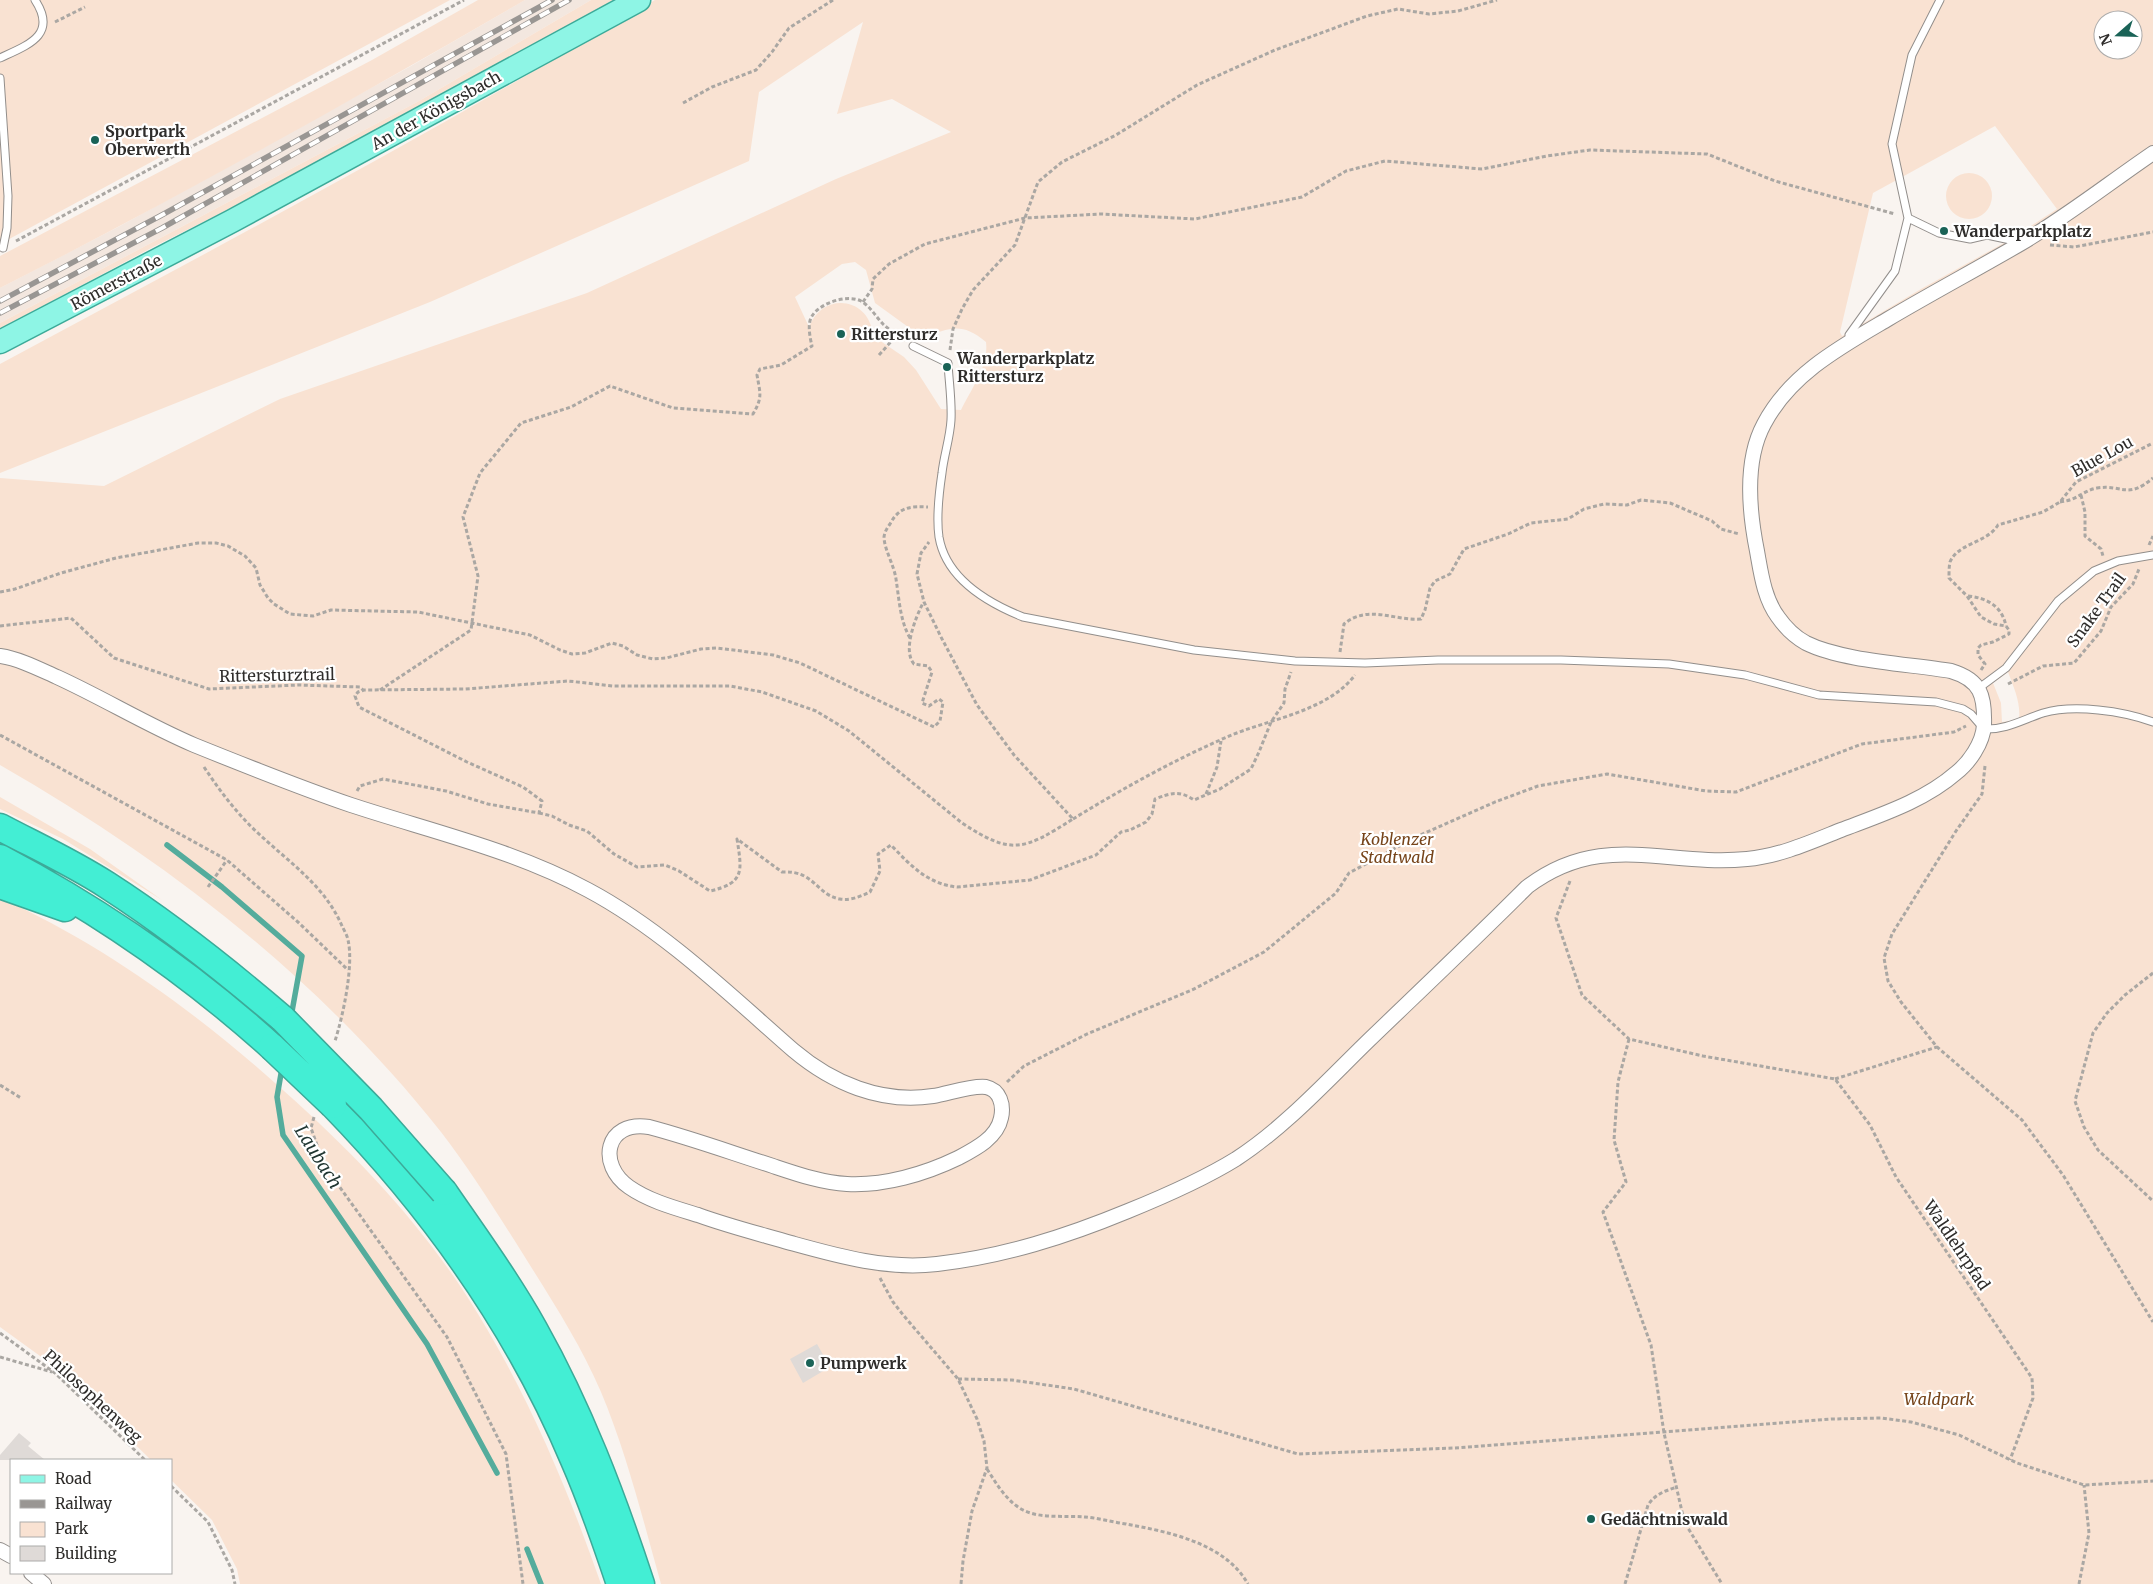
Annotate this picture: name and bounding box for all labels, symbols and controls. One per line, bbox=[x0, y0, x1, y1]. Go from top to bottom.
north arrow bbox=[2093, 10, 2143, 60]
text: N bbox=[2095, 31, 2116, 48]
street label: An der Königsbach bbox=[367, 66, 505, 154]
place label: Sportpark Oberwerth bbox=[105, 121, 190, 159]
marker: Sportpark Oberwerth bbox=[89, 134, 101, 146]
place label: Wanderparkplatz bbox=[1953, 221, 2091, 241]
marker: Wanderparkplatz bbox=[1938, 225, 1950, 237]
street label: Römerstraße bbox=[67, 250, 165, 314]
place label: Rittersturz bbox=[851, 324, 938, 344]
marker: Rittersturz bbox=[835, 328, 847, 340]
place label: Wanderparkplatz Rittersturz bbox=[956, 348, 1094, 386]
marker: Wanderparkplatz Rittersturz bbox=[941, 361, 953, 373]
street label: Blue Lou bbox=[2068, 431, 2136, 481]
street label: Snake Trail bbox=[2062, 569, 2130, 651]
street label: Rittersturztrail bbox=[219, 664, 335, 686]
park label: Koblenzer Stadtwald bbox=[1360, 829, 1435, 867]
water label: Laubach bbox=[290, 1121, 347, 1193]
street label: Waldlehrpfad bbox=[1919, 1196, 1995, 1294]
street label: Philosophenweg bbox=[40, 1345, 147, 1447]
place label: Pumpwerk bbox=[820, 1353, 907, 1373]
marker: Pumpwerk bbox=[804, 1357, 816, 1369]
park label: Waldpark bbox=[1904, 1389, 1974, 1409]
legend bbox=[10, 1459, 172, 1574]
text: Road bbox=[55, 1469, 91, 1488]
text: Railway bbox=[55, 1494, 112, 1513]
place label: Gedächtniswald bbox=[1601, 1509, 1728, 1529]
marker: Gedächtniswald bbox=[1585, 1513, 1597, 1525]
text: Park bbox=[55, 1519, 89, 1538]
text: Building bbox=[55, 1544, 117, 1563]

